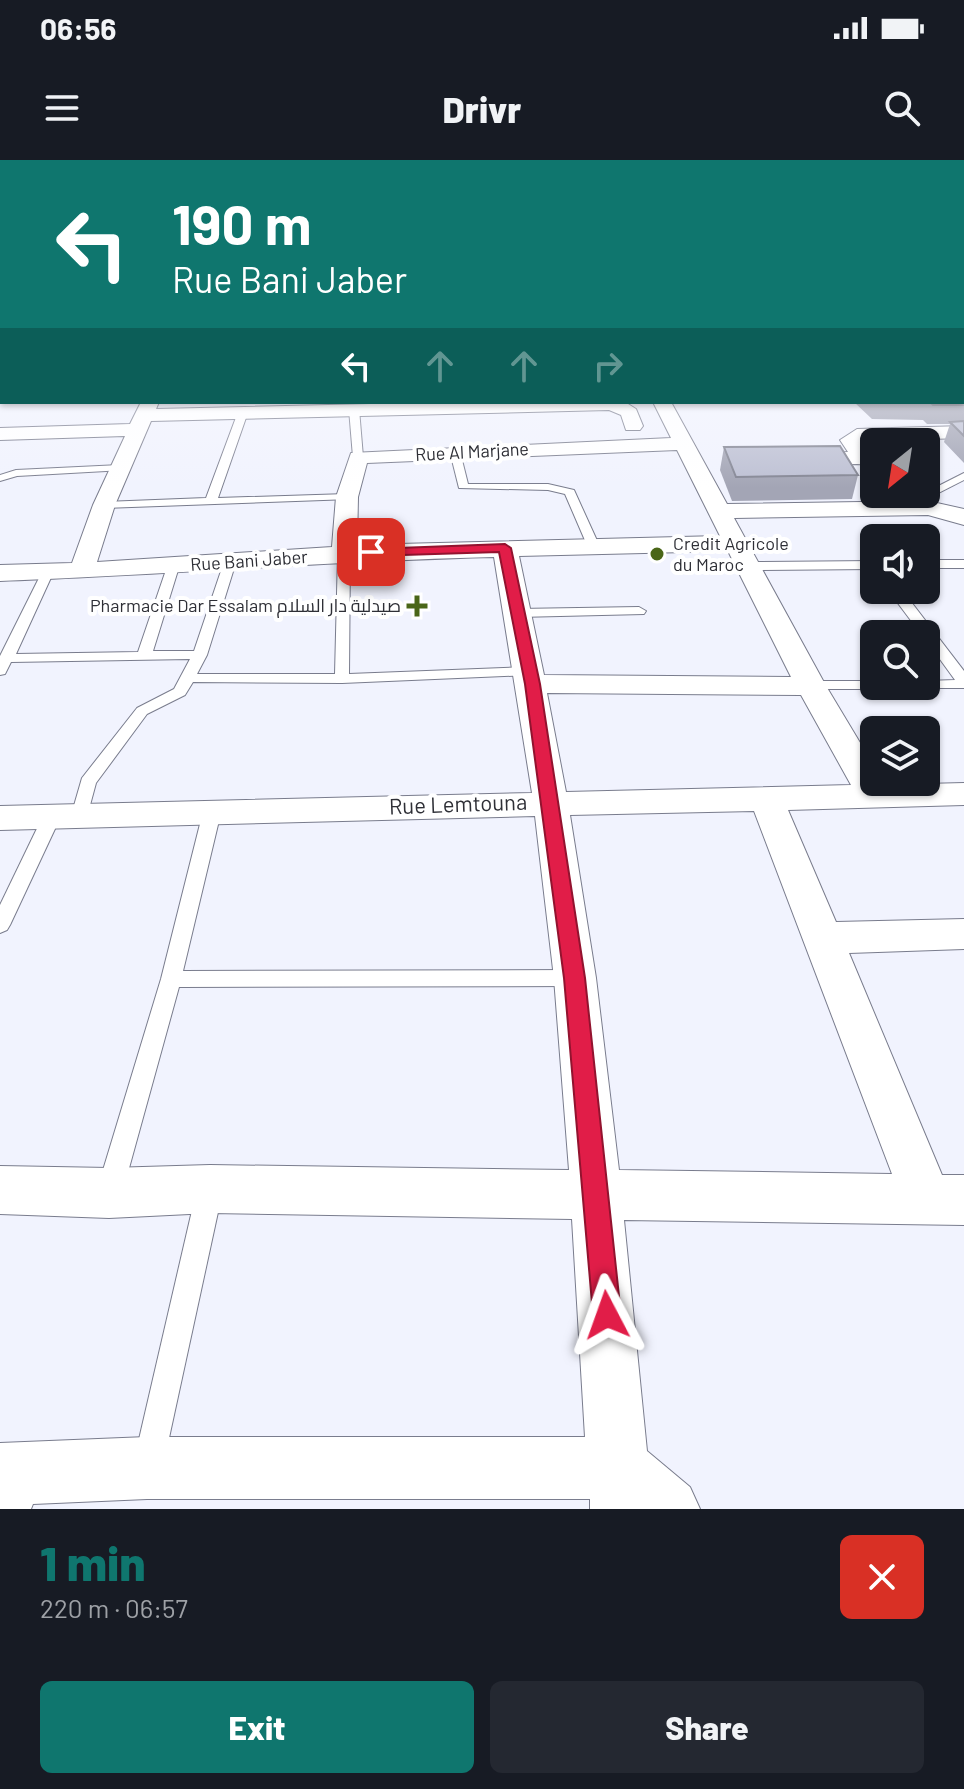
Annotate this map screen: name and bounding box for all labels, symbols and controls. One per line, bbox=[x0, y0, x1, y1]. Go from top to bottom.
text: 06:56 bbox=[40, 10, 116, 46]
icon: menu bbox=[40, 86, 84, 130]
icon: search bbox=[880, 86, 924, 130]
text: Drivr bbox=[443, 87, 521, 130]
text: 190 m bbox=[172, 189, 311, 256]
icon: left bbox=[40, 192, 144, 296]
text: Rue Bani Jaber bbox=[172, 257, 407, 300]
icon: left bbox=[334, 344, 378, 388]
icon: ahead bbox=[418, 344, 462, 388]
icon: ahead bbox=[502, 344, 546, 388]
icon: right bbox=[586, 344, 630, 388]
north arrow bbox=[860, 428, 940, 508]
map controls bbox=[860, 428, 940, 796]
street label: Rue Al Marjane bbox=[414, 437, 529, 465]
pin bbox=[337, 518, 405, 586]
button: sound bbox=[860, 524, 940, 604]
icon: arrive bbox=[349, 530, 393, 574]
place label: Credit Agricole du Maroc bbox=[673, 532, 789, 575]
street label: Rue Bani Jaber bbox=[190, 545, 309, 575]
marker: Credit Agricole du Maroc bbox=[648, 545, 666, 563]
place label: Pharmacie Dar Essalam صيدلية دار السلام bbox=[90, 594, 401, 618]
marker: Pharmacie Dar Essalam صيدلية دار السلام bbox=[408, 597, 426, 615]
button: search bbox=[860, 620, 940, 700]
button: layers bbox=[860, 716, 940, 796]
street label: Rue Lemtouna bbox=[388, 788, 528, 818]
position arrow bbox=[565, 1273, 649, 1357]
text: 1 min bbox=[40, 1533, 146, 1591]
button: close bbox=[840, 1535, 924, 1619]
text: 220 m · 06:57 bbox=[40, 1592, 188, 1623]
button: Exit bbox=[40, 1681, 474, 1773]
button: Share bbox=[490, 1681, 924, 1773]

